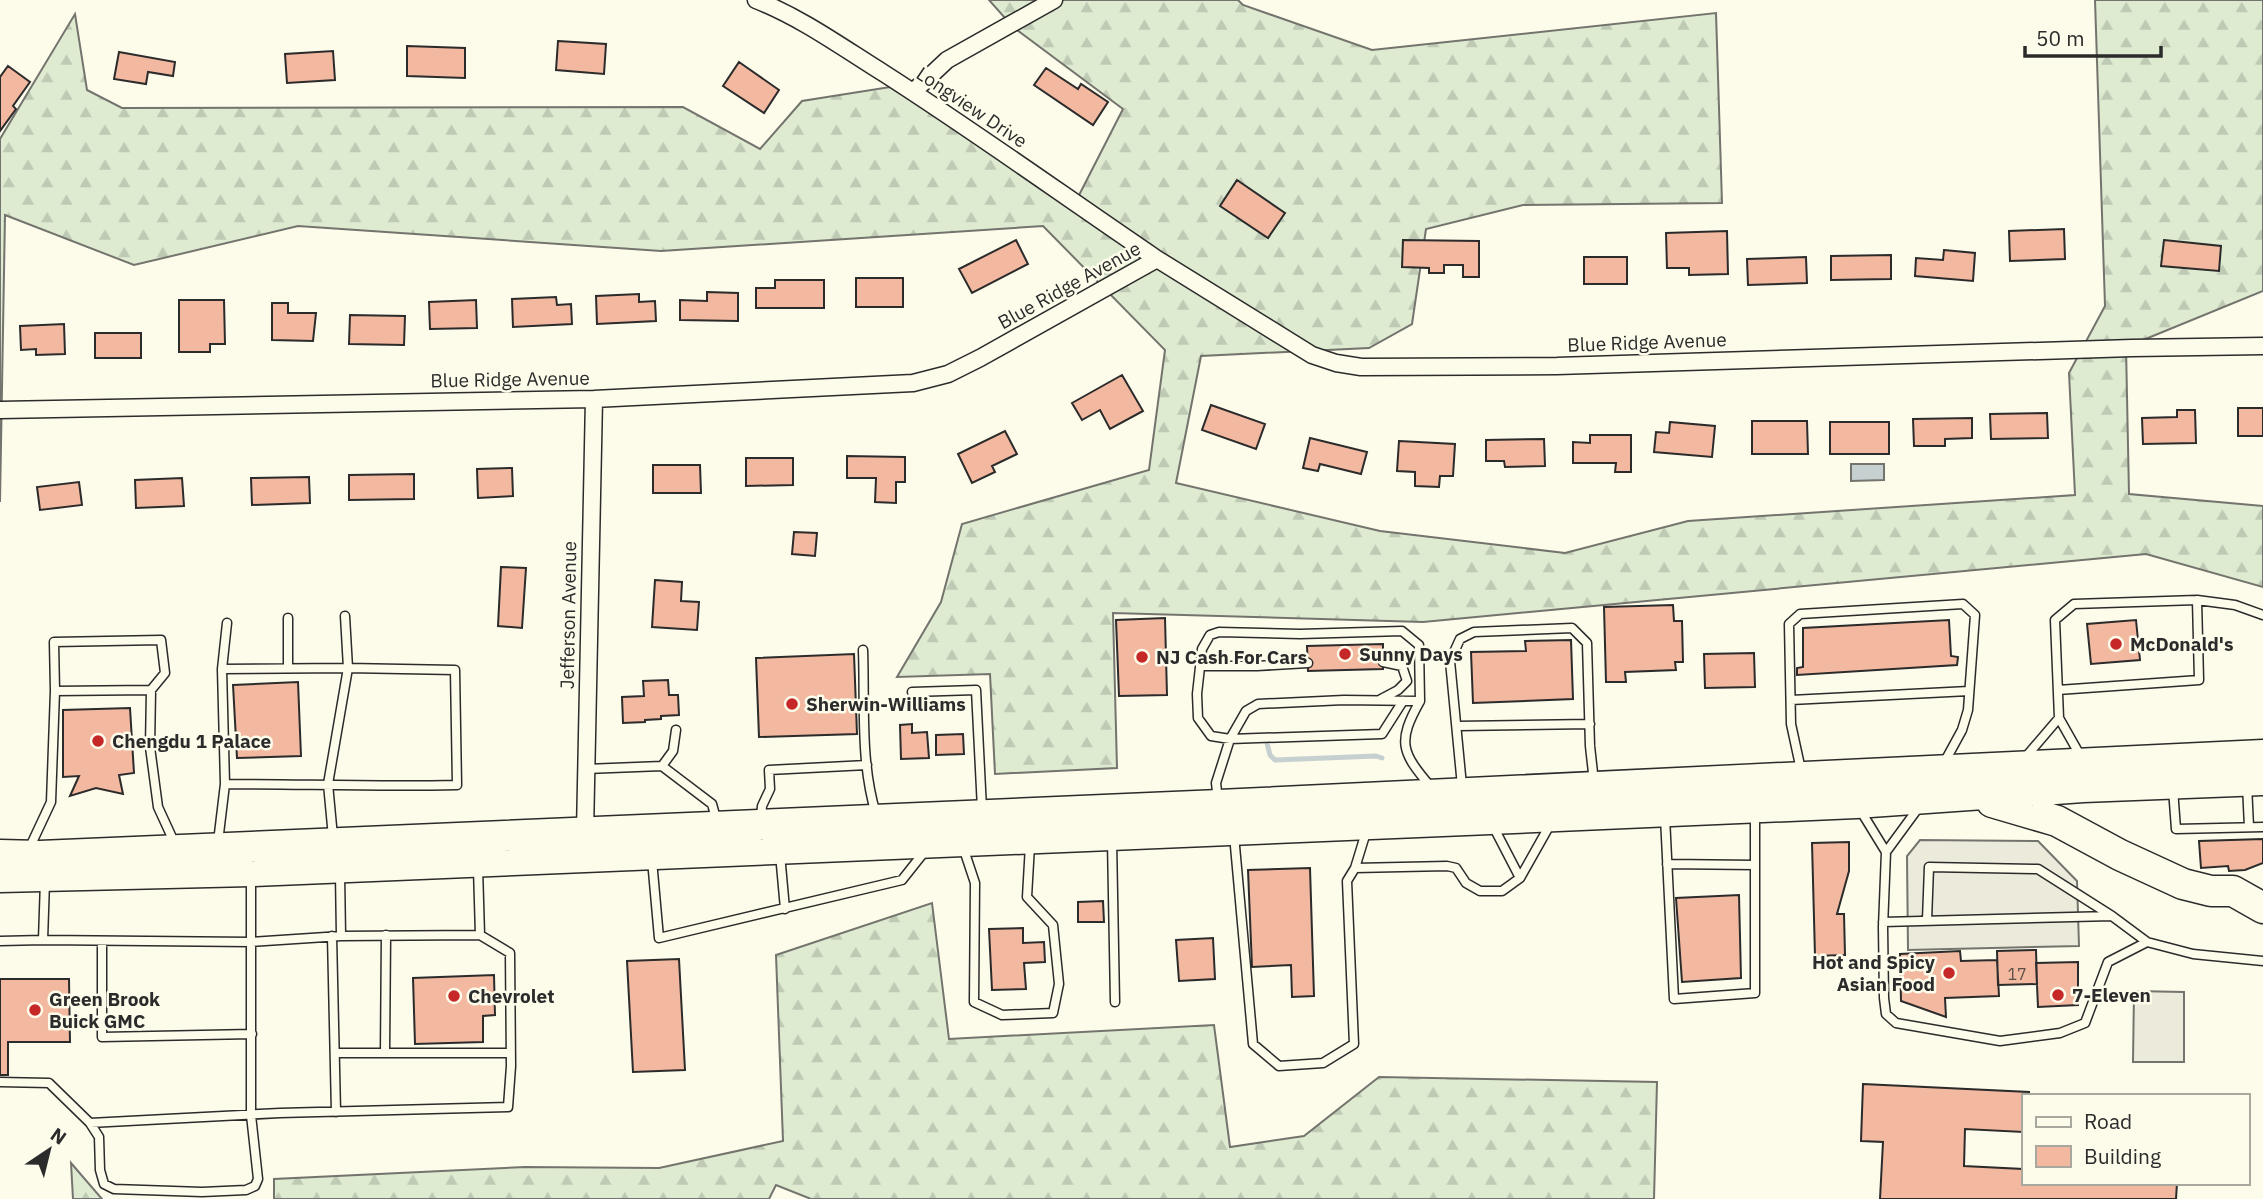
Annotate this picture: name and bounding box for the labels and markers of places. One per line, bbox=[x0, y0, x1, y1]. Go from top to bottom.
place label: McDonald's bbox=[2130, 632, 2233, 656]
marker: McDonald's bbox=[2108, 636, 2124, 652]
place label: Sunny Days bbox=[1359, 642, 1463, 666]
place label: NJ Cash For Cars bbox=[1156, 645, 1307, 669]
marker: Sunny Days bbox=[1337, 646, 1353, 662]
marker: NJ Cash For Cars bbox=[1134, 649, 1150, 665]
place label: Sherwin-Williams bbox=[806, 692, 966, 716]
marker: Sherwin-Williams bbox=[784, 696, 800, 712]
place label: Chengdu 1 Palace bbox=[112, 729, 271, 753]
marker: Chengdu 1 Palace bbox=[90, 733, 106, 749]
place label: Hot and Spicy Asian Food bbox=[1812, 950, 1936, 996]
marker: Hot and Spicy Asian Food bbox=[1941, 965, 1957, 981]
place label: 7-Eleven bbox=[2072, 983, 2151, 1007]
place label: Chevrolet bbox=[468, 984, 554, 1008]
place label: Green Brook Buick GMC bbox=[49, 987, 160, 1033]
marker: 7-Eleven bbox=[2050, 987, 2066, 1003]
marker: Chevrolet bbox=[446, 988, 462, 1004]
marker: Green Brook Buick GMC bbox=[27, 1002, 43, 1018]

